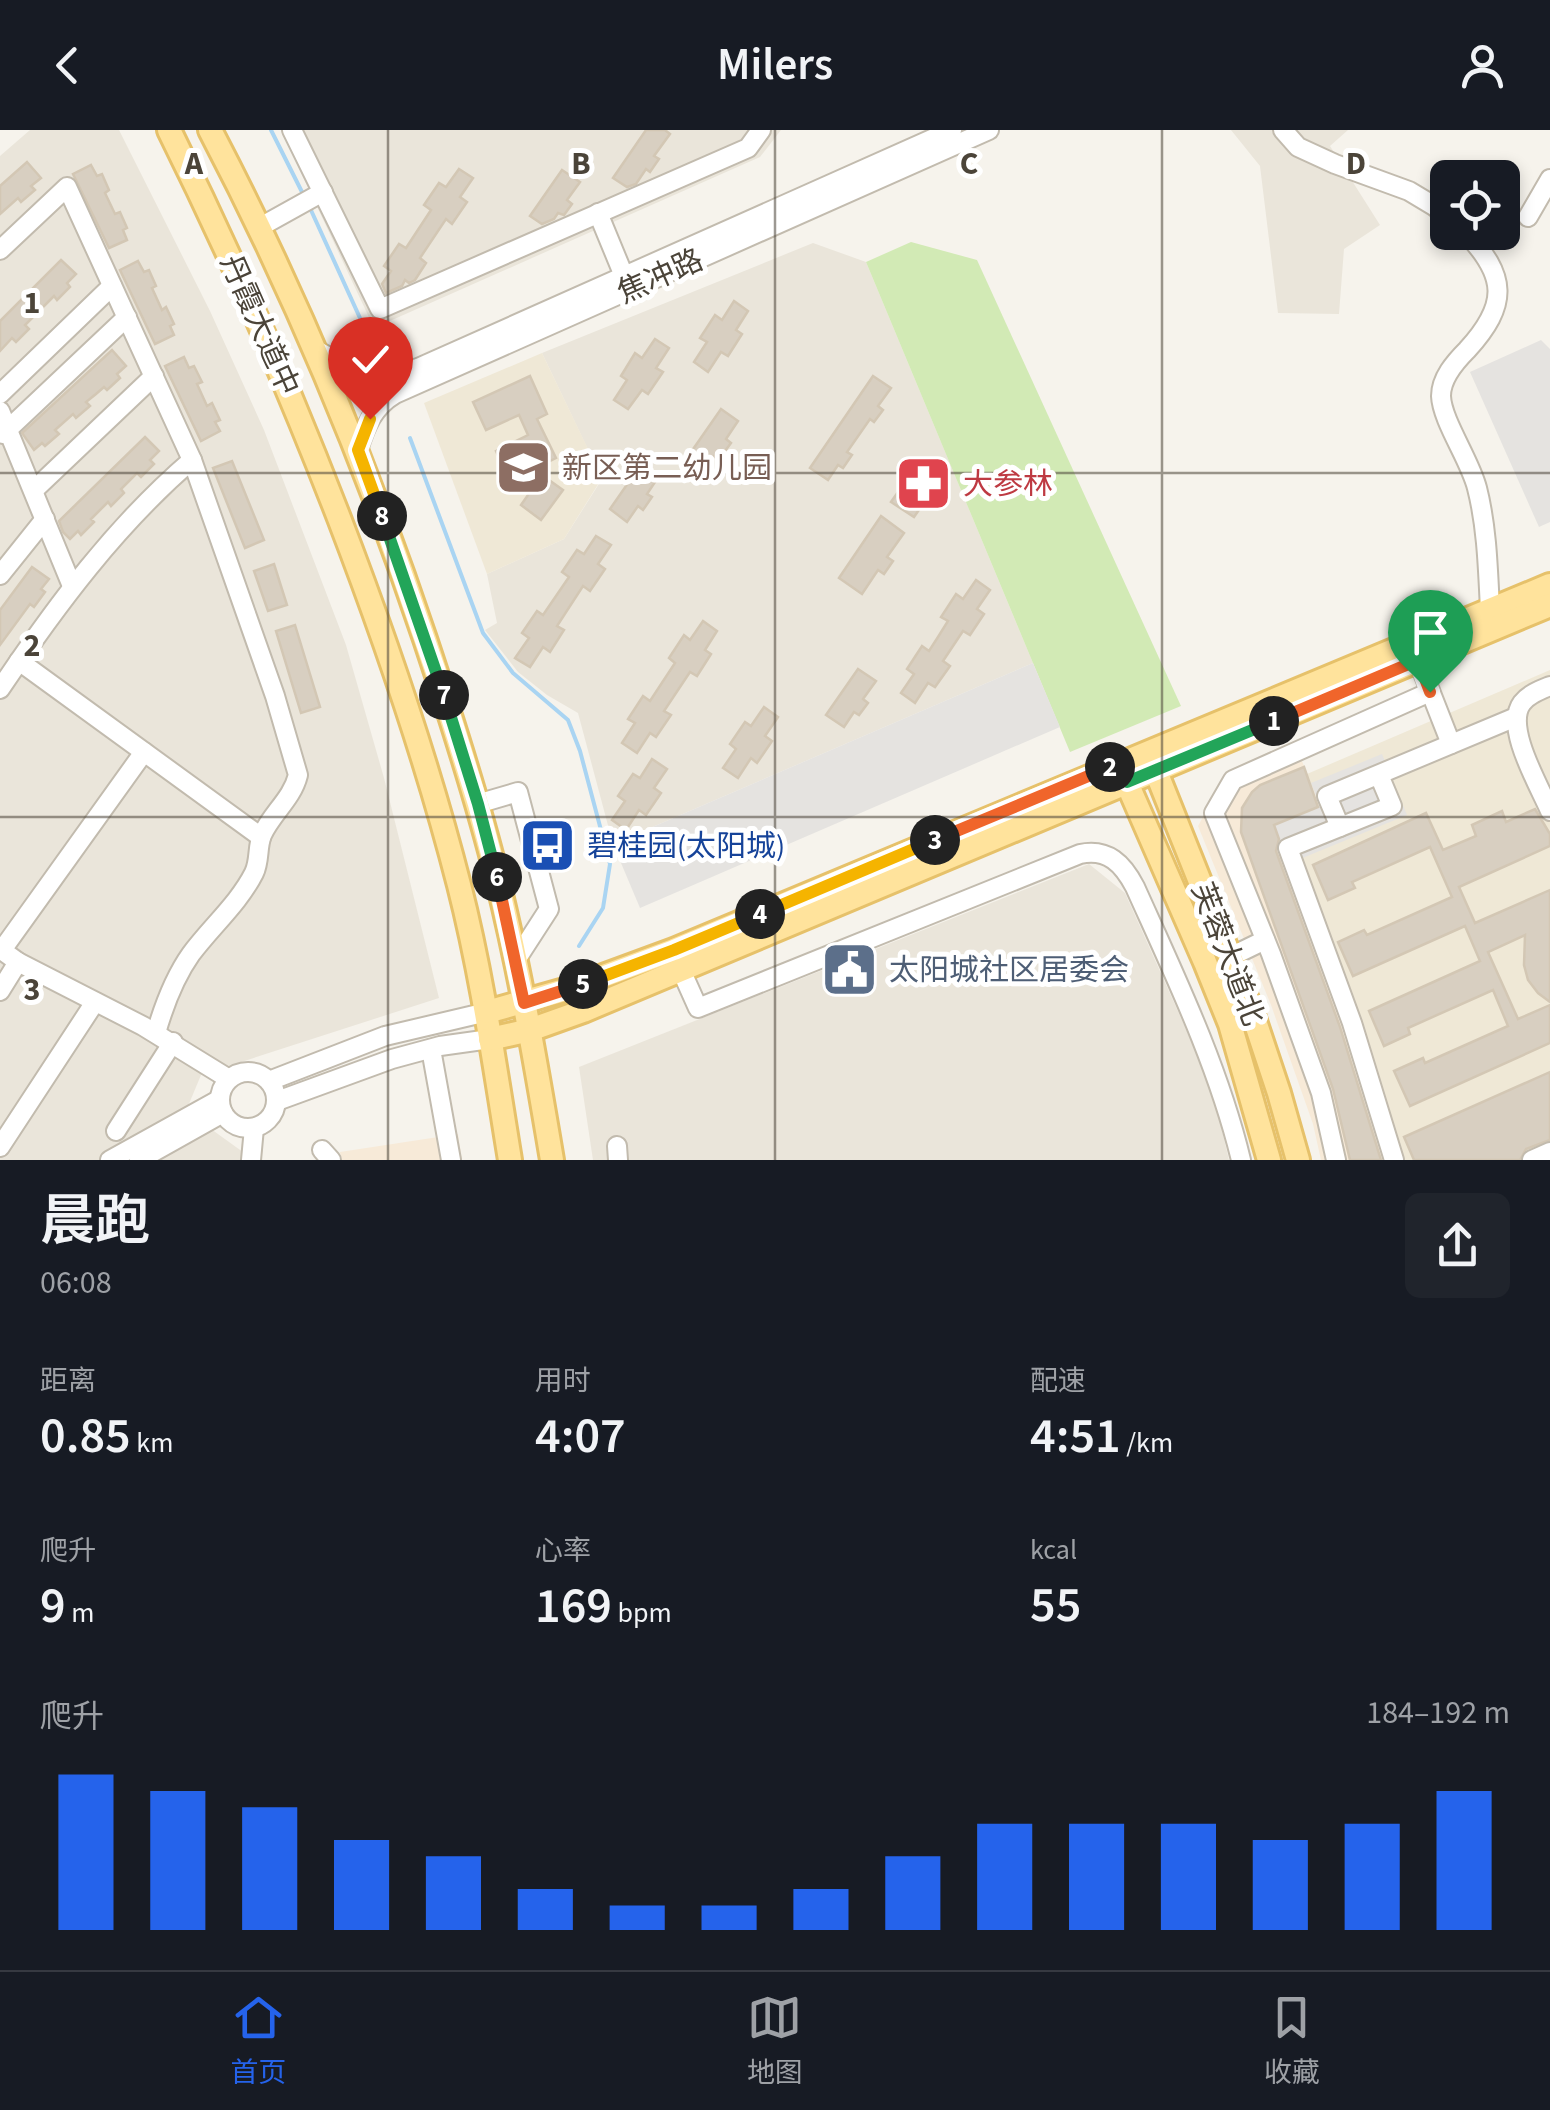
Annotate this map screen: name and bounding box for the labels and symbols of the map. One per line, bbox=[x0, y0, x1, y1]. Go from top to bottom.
text: A bbox=[184, 141, 204, 187]
text: B bbox=[571, 141, 591, 187]
text: C bbox=[960, 141, 978, 187]
text: D bbox=[1346, 141, 1366, 187]
street label: 焦冲路 bbox=[610, 239, 710, 314]
street label: 丹霞大道中 bbox=[209, 248, 310, 402]
text: 1 bbox=[24, 280, 40, 326]
pin bbox=[328, 317, 413, 420]
school or university icon: 新区第二幼儿园 bbox=[493, 438, 553, 498]
place label: 新区第二幼儿园 bbox=[562, 447, 772, 490]
pharmacy icon: 大参林 bbox=[894, 454, 954, 514]
place label: 大参林 bbox=[963, 463, 1053, 506]
pin: 8 bbox=[357, 491, 407, 541]
pin bbox=[1388, 590, 1473, 693]
text: 2 bbox=[24, 623, 40, 669]
pin: 7 bbox=[419, 670, 469, 720]
pin: 1 bbox=[1249, 696, 1299, 746]
pin: 2 bbox=[1085, 742, 1135, 792]
pin: 3 bbox=[910, 815, 960, 865]
bus stop icon: 碧桂园(太阳城) bbox=[518, 816, 578, 876]
place label: 碧桂园(太阳城) bbox=[587, 825, 785, 868]
pin: 6 bbox=[472, 852, 522, 902]
street label: 芙蓉大道北 bbox=[1181, 876, 1274, 1032]
pin: 4 bbox=[735, 889, 785, 939]
public building icon: 太阳城社区居委会 bbox=[820, 940, 880, 1000]
place label: 太阳城社区居委会 bbox=[889, 949, 1129, 992]
pin: 5 bbox=[558, 959, 608, 1009]
text: 3 bbox=[24, 967, 40, 1013]

